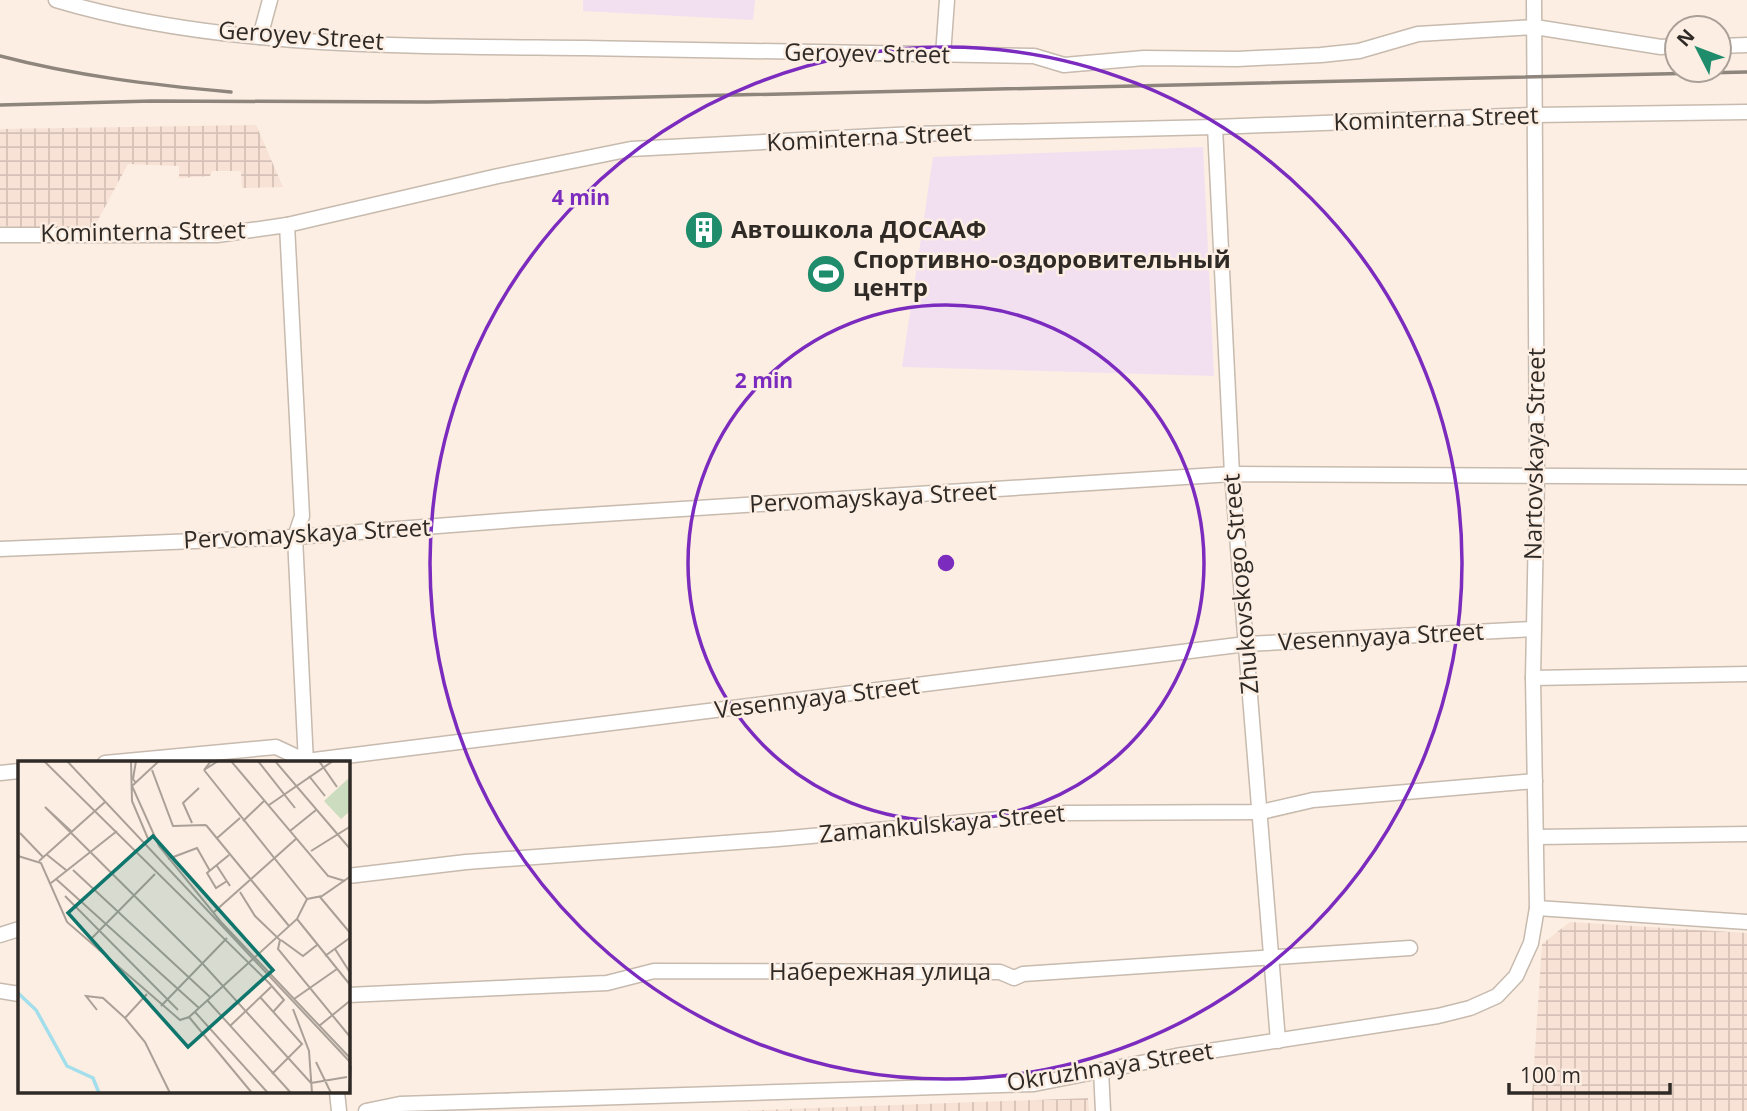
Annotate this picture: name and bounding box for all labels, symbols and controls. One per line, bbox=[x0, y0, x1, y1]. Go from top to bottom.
street label: Geroyev Street bbox=[217, 12, 385, 57]
north arrow bbox=[1663, 14, 1733, 84]
text: N bbox=[1671, 23, 1700, 52]
street label: Geroyev Street bbox=[784, 35, 950, 70]
street label: Kominterna Street bbox=[1333, 97, 1539, 138]
street label: Kominterna Street bbox=[766, 115, 972, 158]
text: 4 min bbox=[552, 183, 610, 211]
building icon: Автошкола ДОСААФ bbox=[683, 209, 725, 251]
street label: Kominterna Street bbox=[40, 212, 246, 249]
place label: Автошкола ДОСААФ bbox=[731, 212, 986, 245]
place label: Спортивно-оздоровительный центр bbox=[853, 242, 1231, 303]
sports icon: Спортивно-оздоровительный центр bbox=[805, 253, 847, 295]
street label: Nartovskaya Street bbox=[1515, 348, 1552, 560]
text: 2 min bbox=[735, 366, 793, 394]
street label: Zhukovskogo Street bbox=[1213, 472, 1266, 696]
street label: Pervomayskaya Street bbox=[748, 474, 997, 519]
street label: Pervomayskaya Street bbox=[182, 510, 431, 555]
centre of rings bbox=[934, 551, 958, 575]
street label: Vesennyaya Street bbox=[1277, 614, 1485, 657]
street label: Vesennyaya Street bbox=[713, 668, 921, 725]
inset map bbox=[18, 761, 350, 1094]
street label: Zamankulskaya Street bbox=[818, 795, 1066, 850]
street label: Набережная улица bbox=[769, 954, 991, 987]
street label: Okruzhnaya Street bbox=[1004, 1033, 1215, 1098]
scale bar bbox=[1509, 1052, 1670, 1096]
text: 100 m bbox=[1520, 1061, 1581, 1089]

